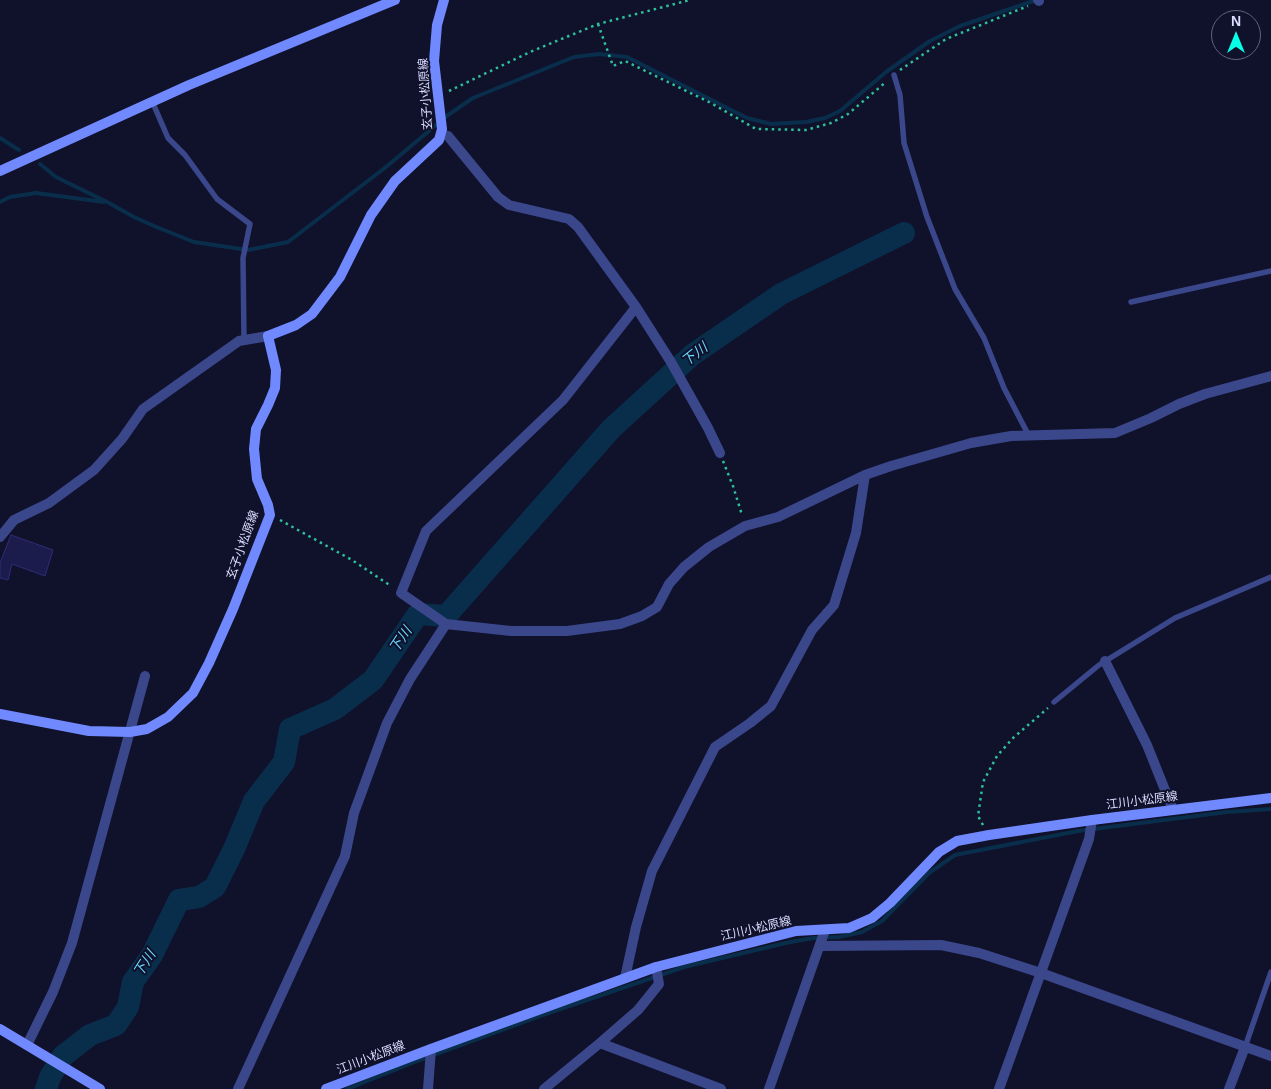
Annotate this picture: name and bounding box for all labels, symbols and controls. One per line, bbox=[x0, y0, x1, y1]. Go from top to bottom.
north arrow bbox=[1211, 10, 1261, 60]
text: N bbox=[1231, 13, 1241, 29]
street label: 玄子小松原線 bbox=[416, 58, 436, 130]
water label: 下川 bbox=[679, 340, 711, 370]
street label: 玄子小松原線 bbox=[224, 509, 262, 581]
water label: 下川 bbox=[386, 624, 416, 656]
street label: 江川小松原線 bbox=[1105, 789, 1179, 813]
street label: 江川小松原線 bbox=[719, 914, 793, 944]
water label: 下川 bbox=[130, 948, 160, 980]
street label: 江川小松原線 bbox=[335, 1038, 407, 1078]

